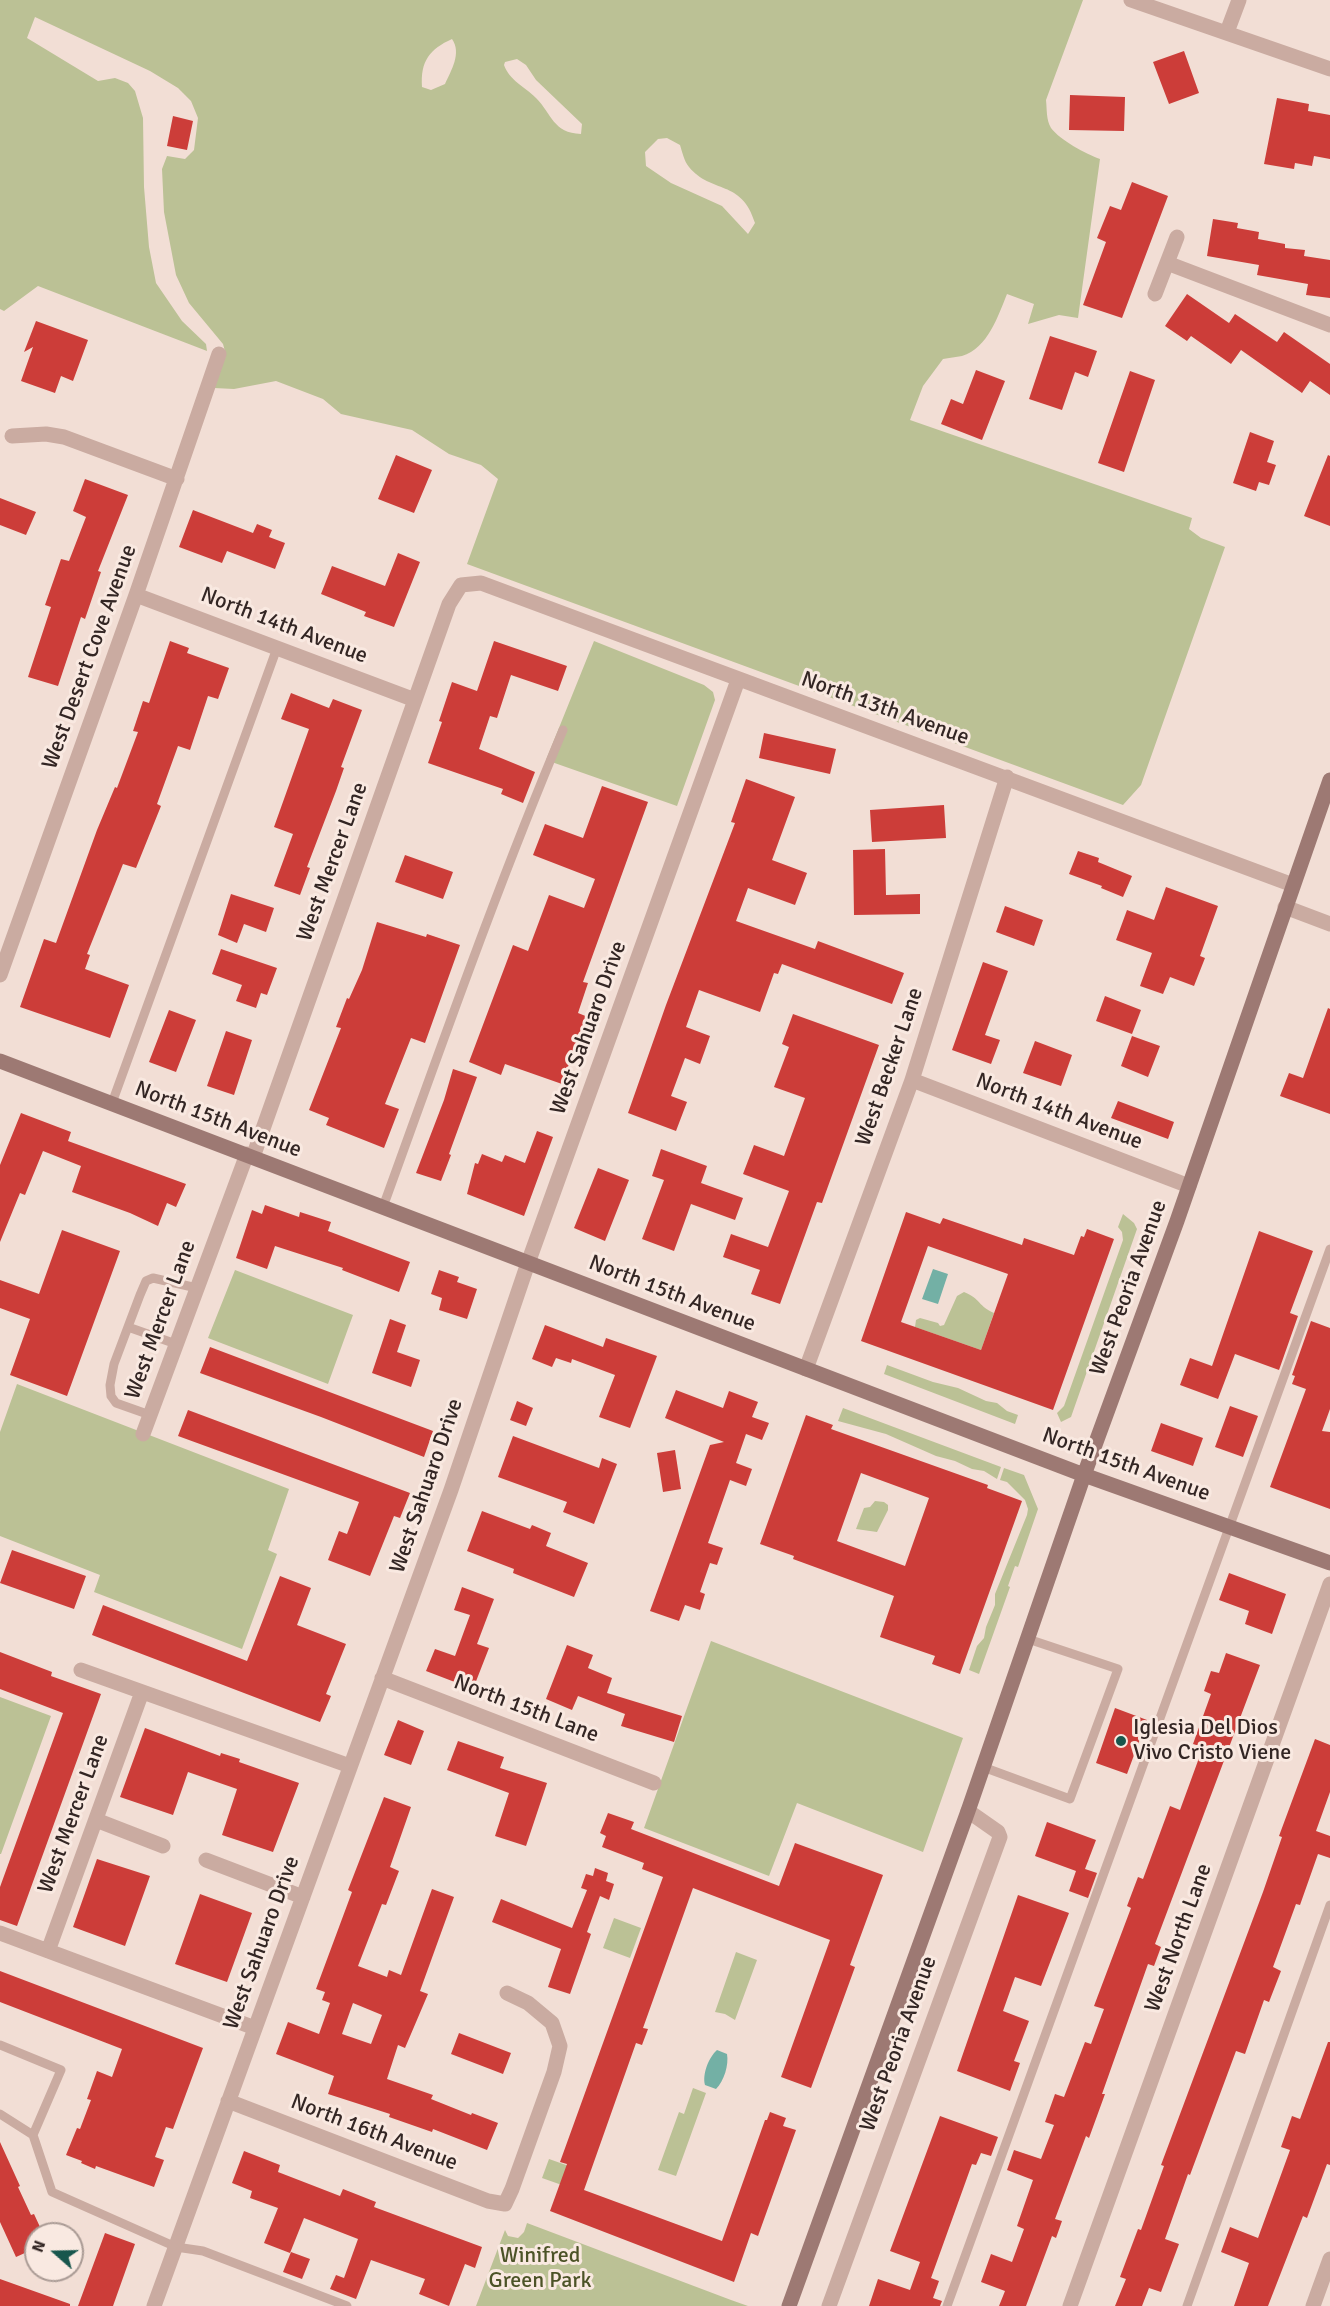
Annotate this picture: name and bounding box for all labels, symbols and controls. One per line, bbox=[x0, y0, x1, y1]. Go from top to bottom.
street label: West Desert Cove Avenue bbox=[37, 541, 143, 773]
street label: North 14th Avenue bbox=[197, 582, 371, 670]
street label: North 13th Avenue bbox=[798, 666, 972, 752]
street label: West Mercer Lane bbox=[292, 779, 374, 945]
street label: West Sahuaro Drive bbox=[545, 938, 633, 1118]
street label: West Becker Lane bbox=[851, 984, 929, 1150]
street label: North 14th Avenue bbox=[972, 1068, 1146, 1156]
street label: North 15th Avenue bbox=[131, 1076, 305, 1164]
street label: West Peoria Avenue bbox=[1085, 1197, 1173, 1379]
street label: West Mercer Lane bbox=[120, 1237, 202, 1403]
street label: North 15th Avenue bbox=[585, 1250, 759, 1338]
street label: West Sahuaro Drive bbox=[385, 1395, 469, 1577]
street label: North 15th Avenue bbox=[1039, 1422, 1213, 1508]
street label: North 15th Lane bbox=[450, 1669, 602, 1749]
place label: Iglesia Del Dios Vivo Cristo Viene bbox=[1133, 1715, 1291, 1766]
street label: West Mercer Lane bbox=[33, 1731, 115, 1897]
marker: Iglesia Del Dios Vivo Cristo Viene bbox=[1114, 1734, 1128, 1748]
street label: West Sahuaro Drive bbox=[218, 1853, 306, 2033]
street label: West North Lane bbox=[1140, 1860, 1218, 2016]
street label: West Peoria Avenue bbox=[855, 1953, 943, 2135]
street label: North 16th Avenue bbox=[287, 2089, 461, 2177]
north arrow bbox=[24, 2222, 84, 2282]
text: N bbox=[28, 2238, 50, 2255]
park label: Winifred Green Park bbox=[489, 2243, 591, 2294]

